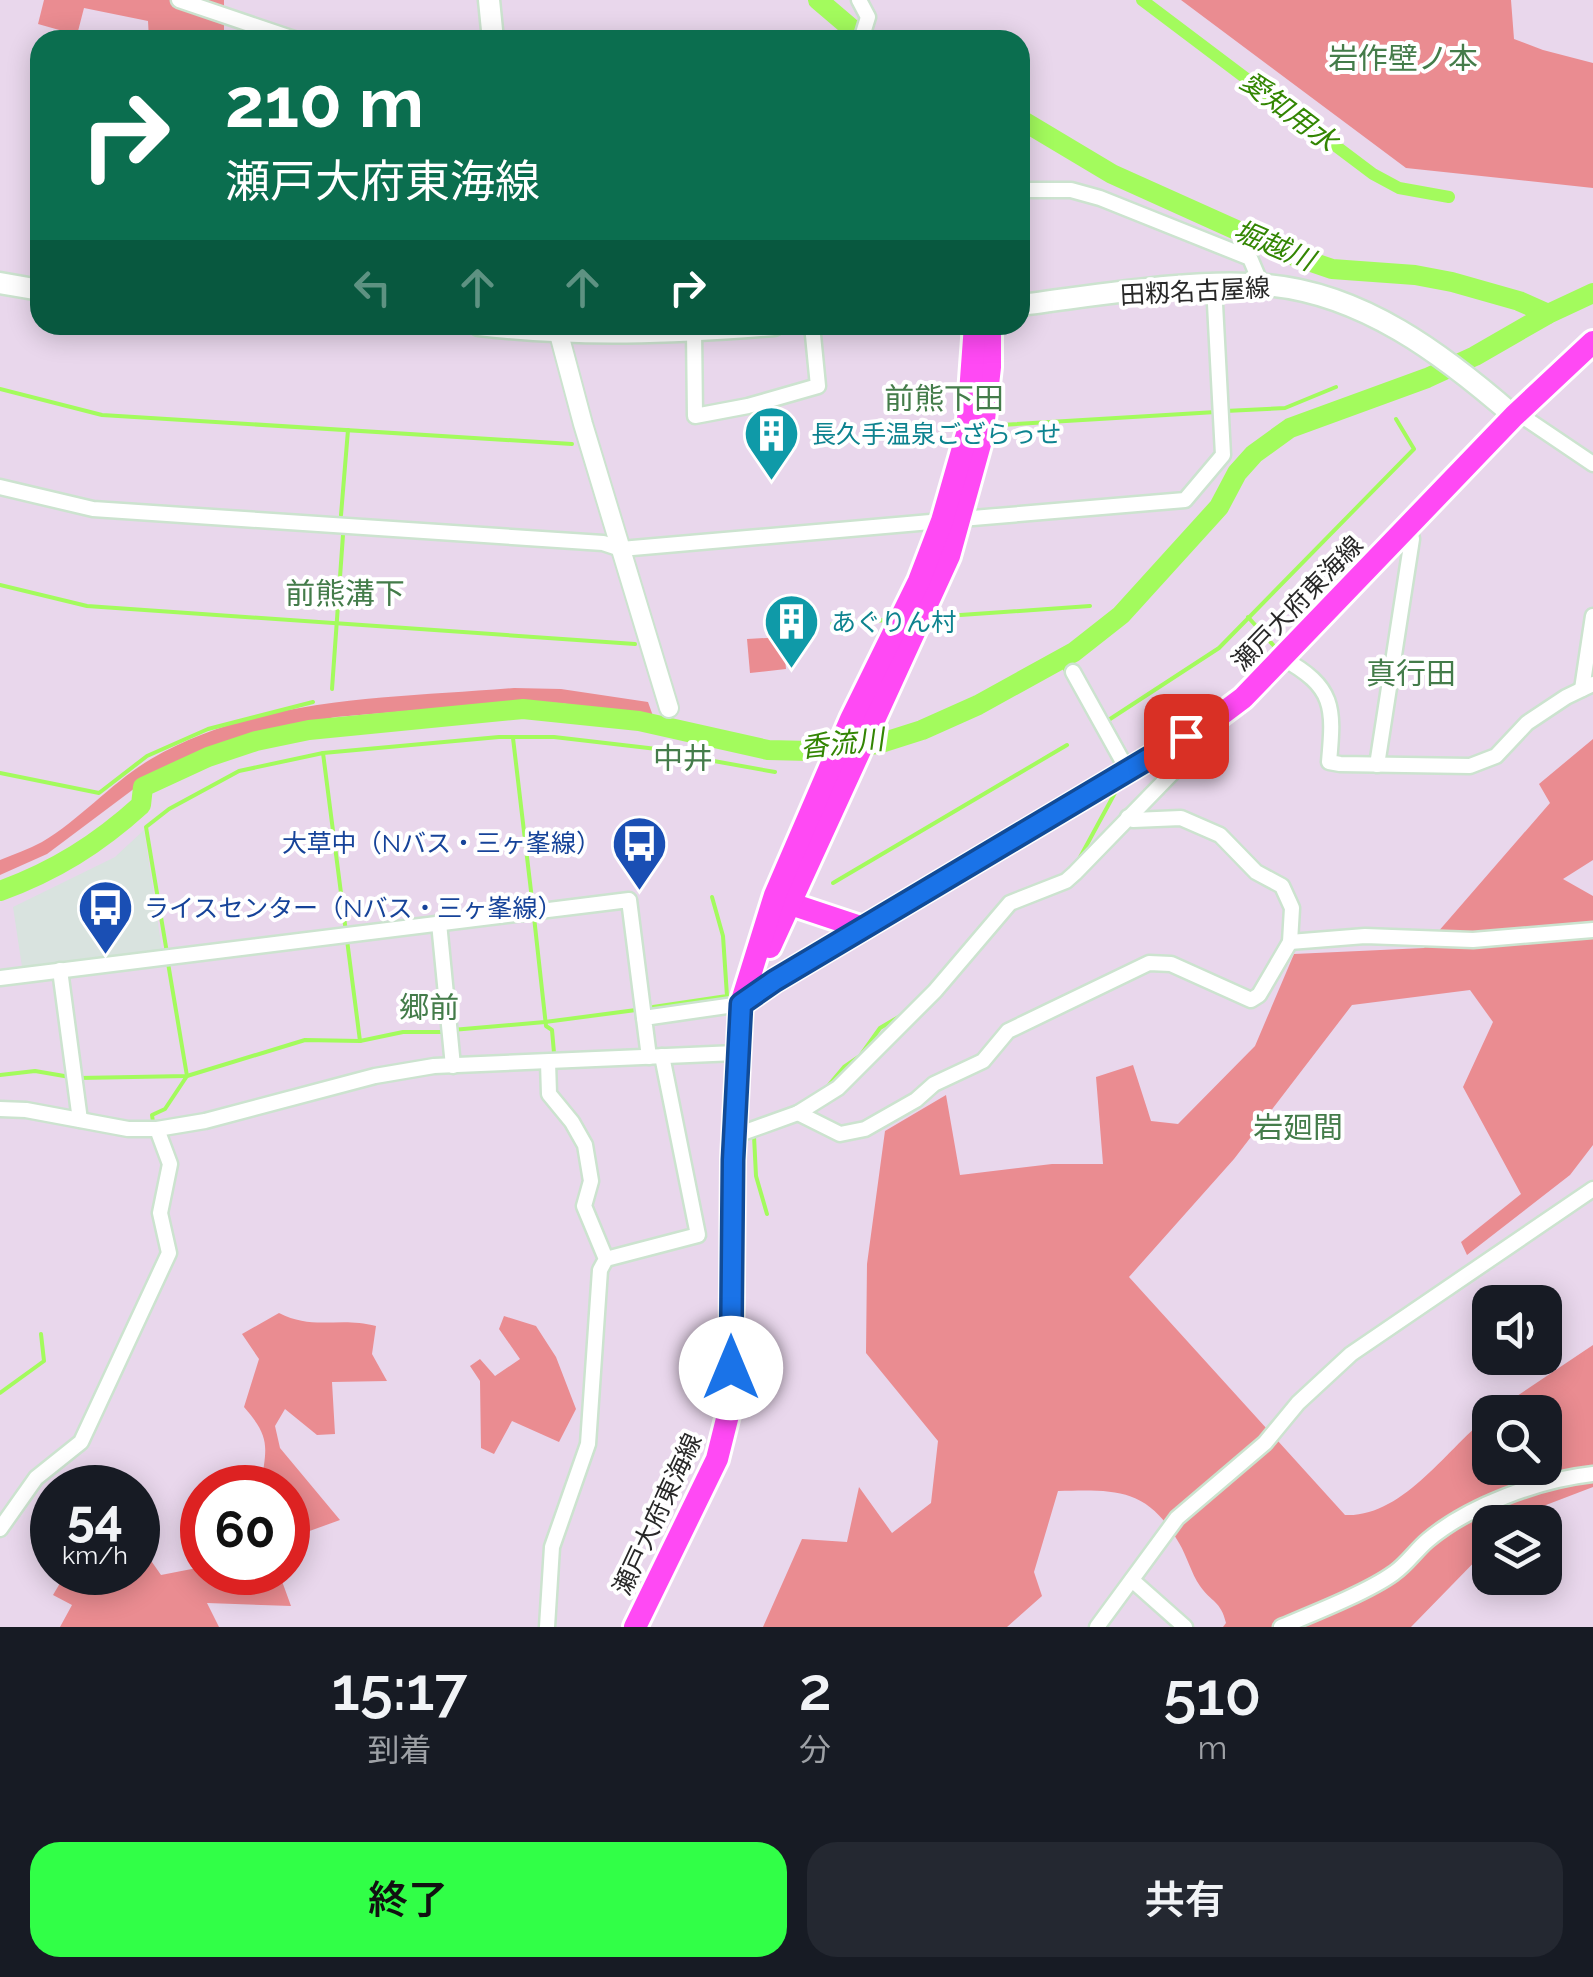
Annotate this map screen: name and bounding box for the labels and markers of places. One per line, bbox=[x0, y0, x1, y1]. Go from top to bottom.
building icon: 長久手温泉ござらっせ bbox=[742, 404, 802, 483]
place label: 長久手温泉ござらっせ bbox=[811, 419, 1061, 449]
building icon: あぐりん村 bbox=[762, 592, 822, 671]
place label: あぐりん村 bbox=[831, 607, 956, 637]
pin bbox=[1144, 694, 1229, 779]
bus stop icon: 大草中（Nバス・三ヶ峯線） bbox=[610, 813, 670, 892]
place label: 大草中（Nバス・三ヶ峯線） bbox=[282, 828, 601, 858]
bus stop icon: ライスセンター（Nバス・三ヶ峯線） bbox=[75, 878, 135, 957]
place label: ライスセンター（Nバス・三ヶ峯線） bbox=[144, 893, 563, 923]

